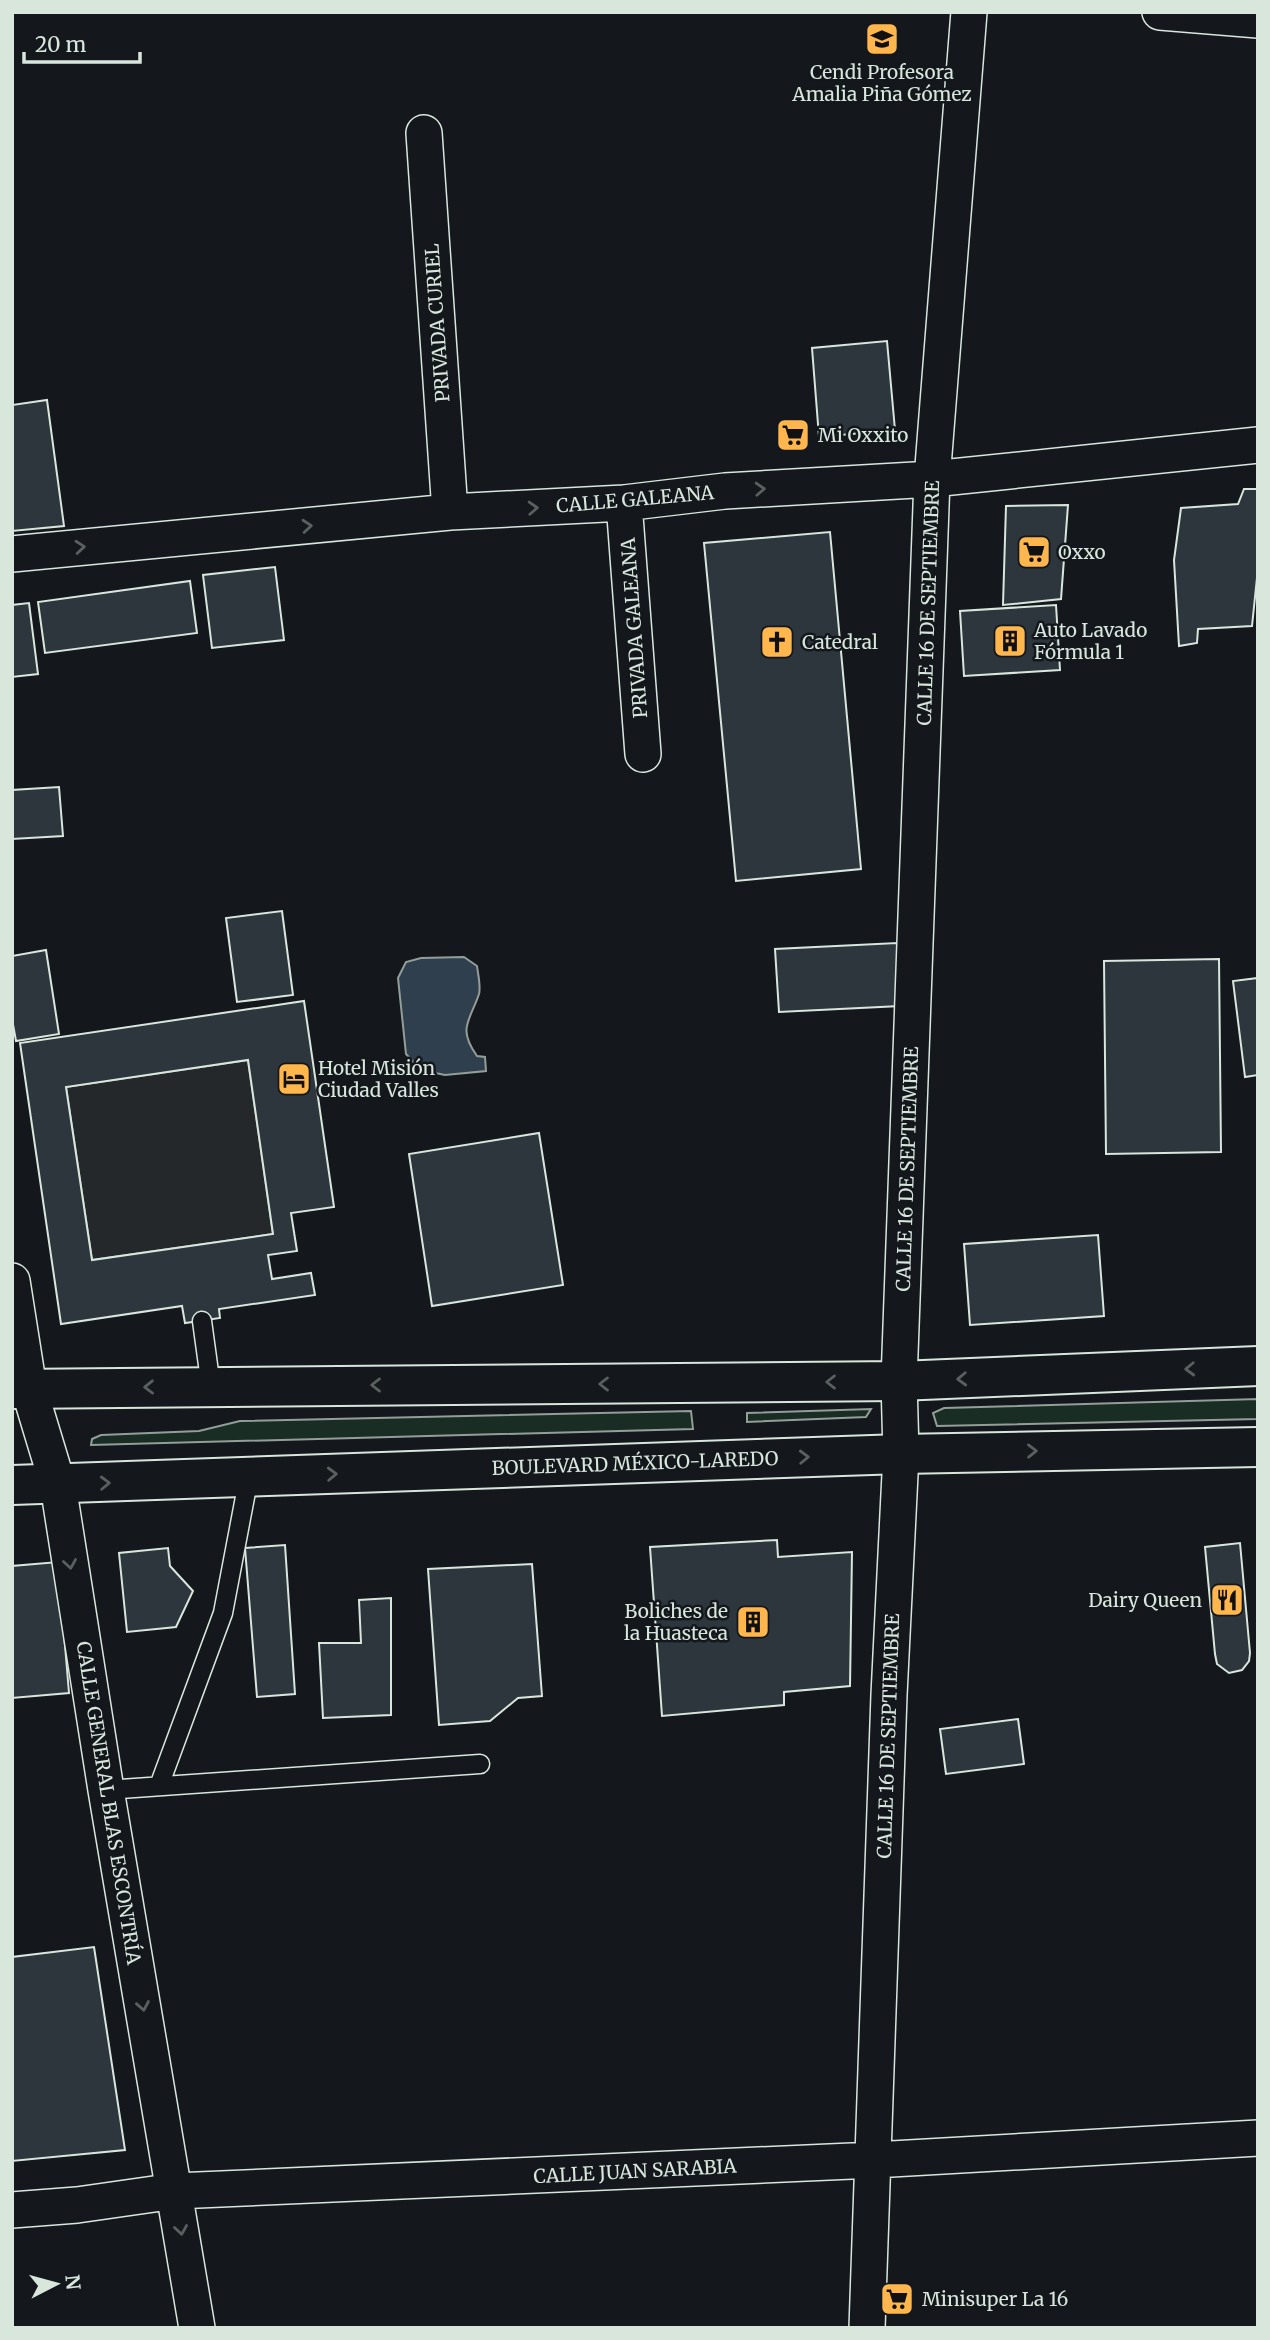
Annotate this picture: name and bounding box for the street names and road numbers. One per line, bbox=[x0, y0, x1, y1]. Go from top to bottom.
street label: PRIVADA CURIEL bbox=[419, 243, 455, 403]
street label: CALLE GALEANA bbox=[555, 480, 715, 518]
street label: CALLE 16 DE SEPTIEMBRE bbox=[912, 480, 944, 726]
street label: PRIVADA GALEANA bbox=[616, 536, 652, 719]
street label: CALLE 16 DE SEPTIEMBRE bbox=[891, 1046, 923, 1292]
street label: BOULEVARD MÉXICO-LAREDO bbox=[491, 1446, 779, 1480]
street label: CALLE 16 DE SEPTIEMBRE bbox=[872, 1613, 904, 1859]
street label: CALLE GENERAL BLAS ESCONTRÍA bbox=[72, 1640, 147, 1967]
street label: CALLE JUAN SARABIA bbox=[533, 2154, 738, 2188]

